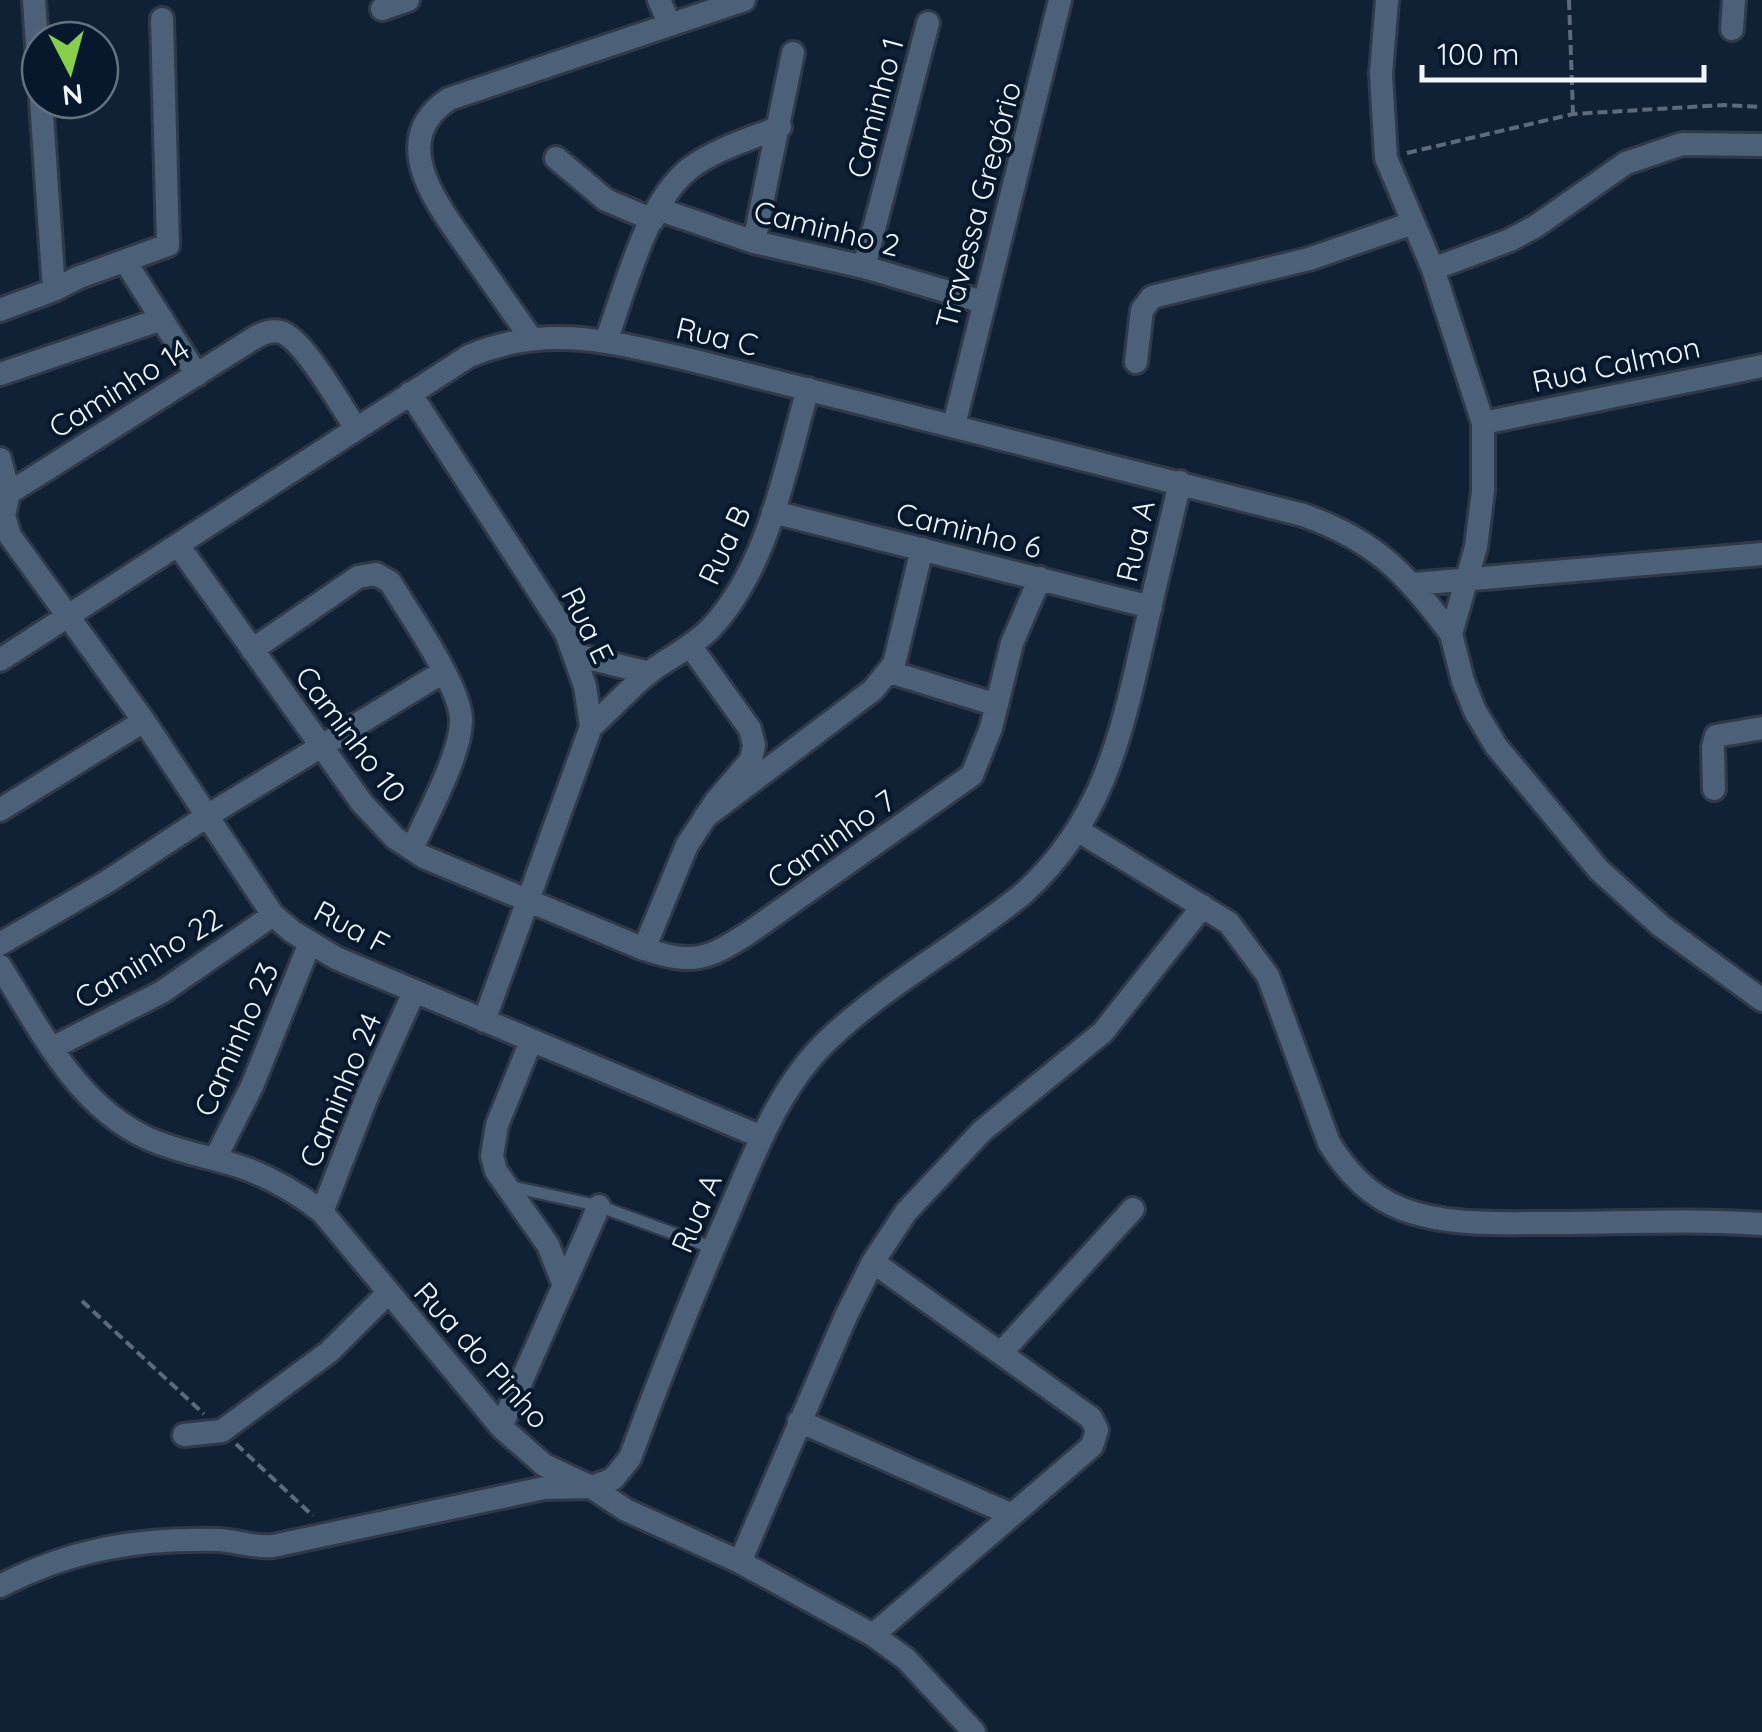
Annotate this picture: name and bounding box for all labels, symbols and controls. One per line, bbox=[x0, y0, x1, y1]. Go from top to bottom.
north arrow bbox=[20, 20, 120, 120]
scale bar bbox=[1422, 20, 1704, 82]
street label: Caminho 1 bbox=[838, 34, 912, 182]
text: 100 m bbox=[1437, 35, 1519, 73]
text: N bbox=[61, 77, 85, 114]
street label: Travessa Gregório bbox=[927, 77, 1029, 333]
street label: Caminho 2 bbox=[750, 192, 904, 264]
street label: Rua C bbox=[672, 308, 762, 364]
street label: Rua Calmon bbox=[1529, 328, 1703, 400]
street label: Caminho 14 bbox=[42, 330, 196, 446]
street label: Caminho 6 bbox=[892, 494, 1046, 566]
street label: Rua A bbox=[1107, 496, 1163, 586]
street label: Rua B bbox=[689, 499, 759, 591]
street label: Rua E bbox=[553, 581, 623, 669]
street label: Caminho 10 bbox=[287, 658, 415, 810]
street label: Caminho 7 bbox=[760, 781, 902, 897]
street label: Rua F bbox=[308, 891, 396, 963]
street label: Caminho 22 bbox=[67, 899, 229, 1017]
street label: Caminho 23 bbox=[185, 956, 287, 1122]
street label: Caminho 24 bbox=[290, 1007, 390, 1173]
street label: Rua A bbox=[662, 1168, 730, 1258]
street label: Rua do Pinho bbox=[406, 1274, 558, 1436]

